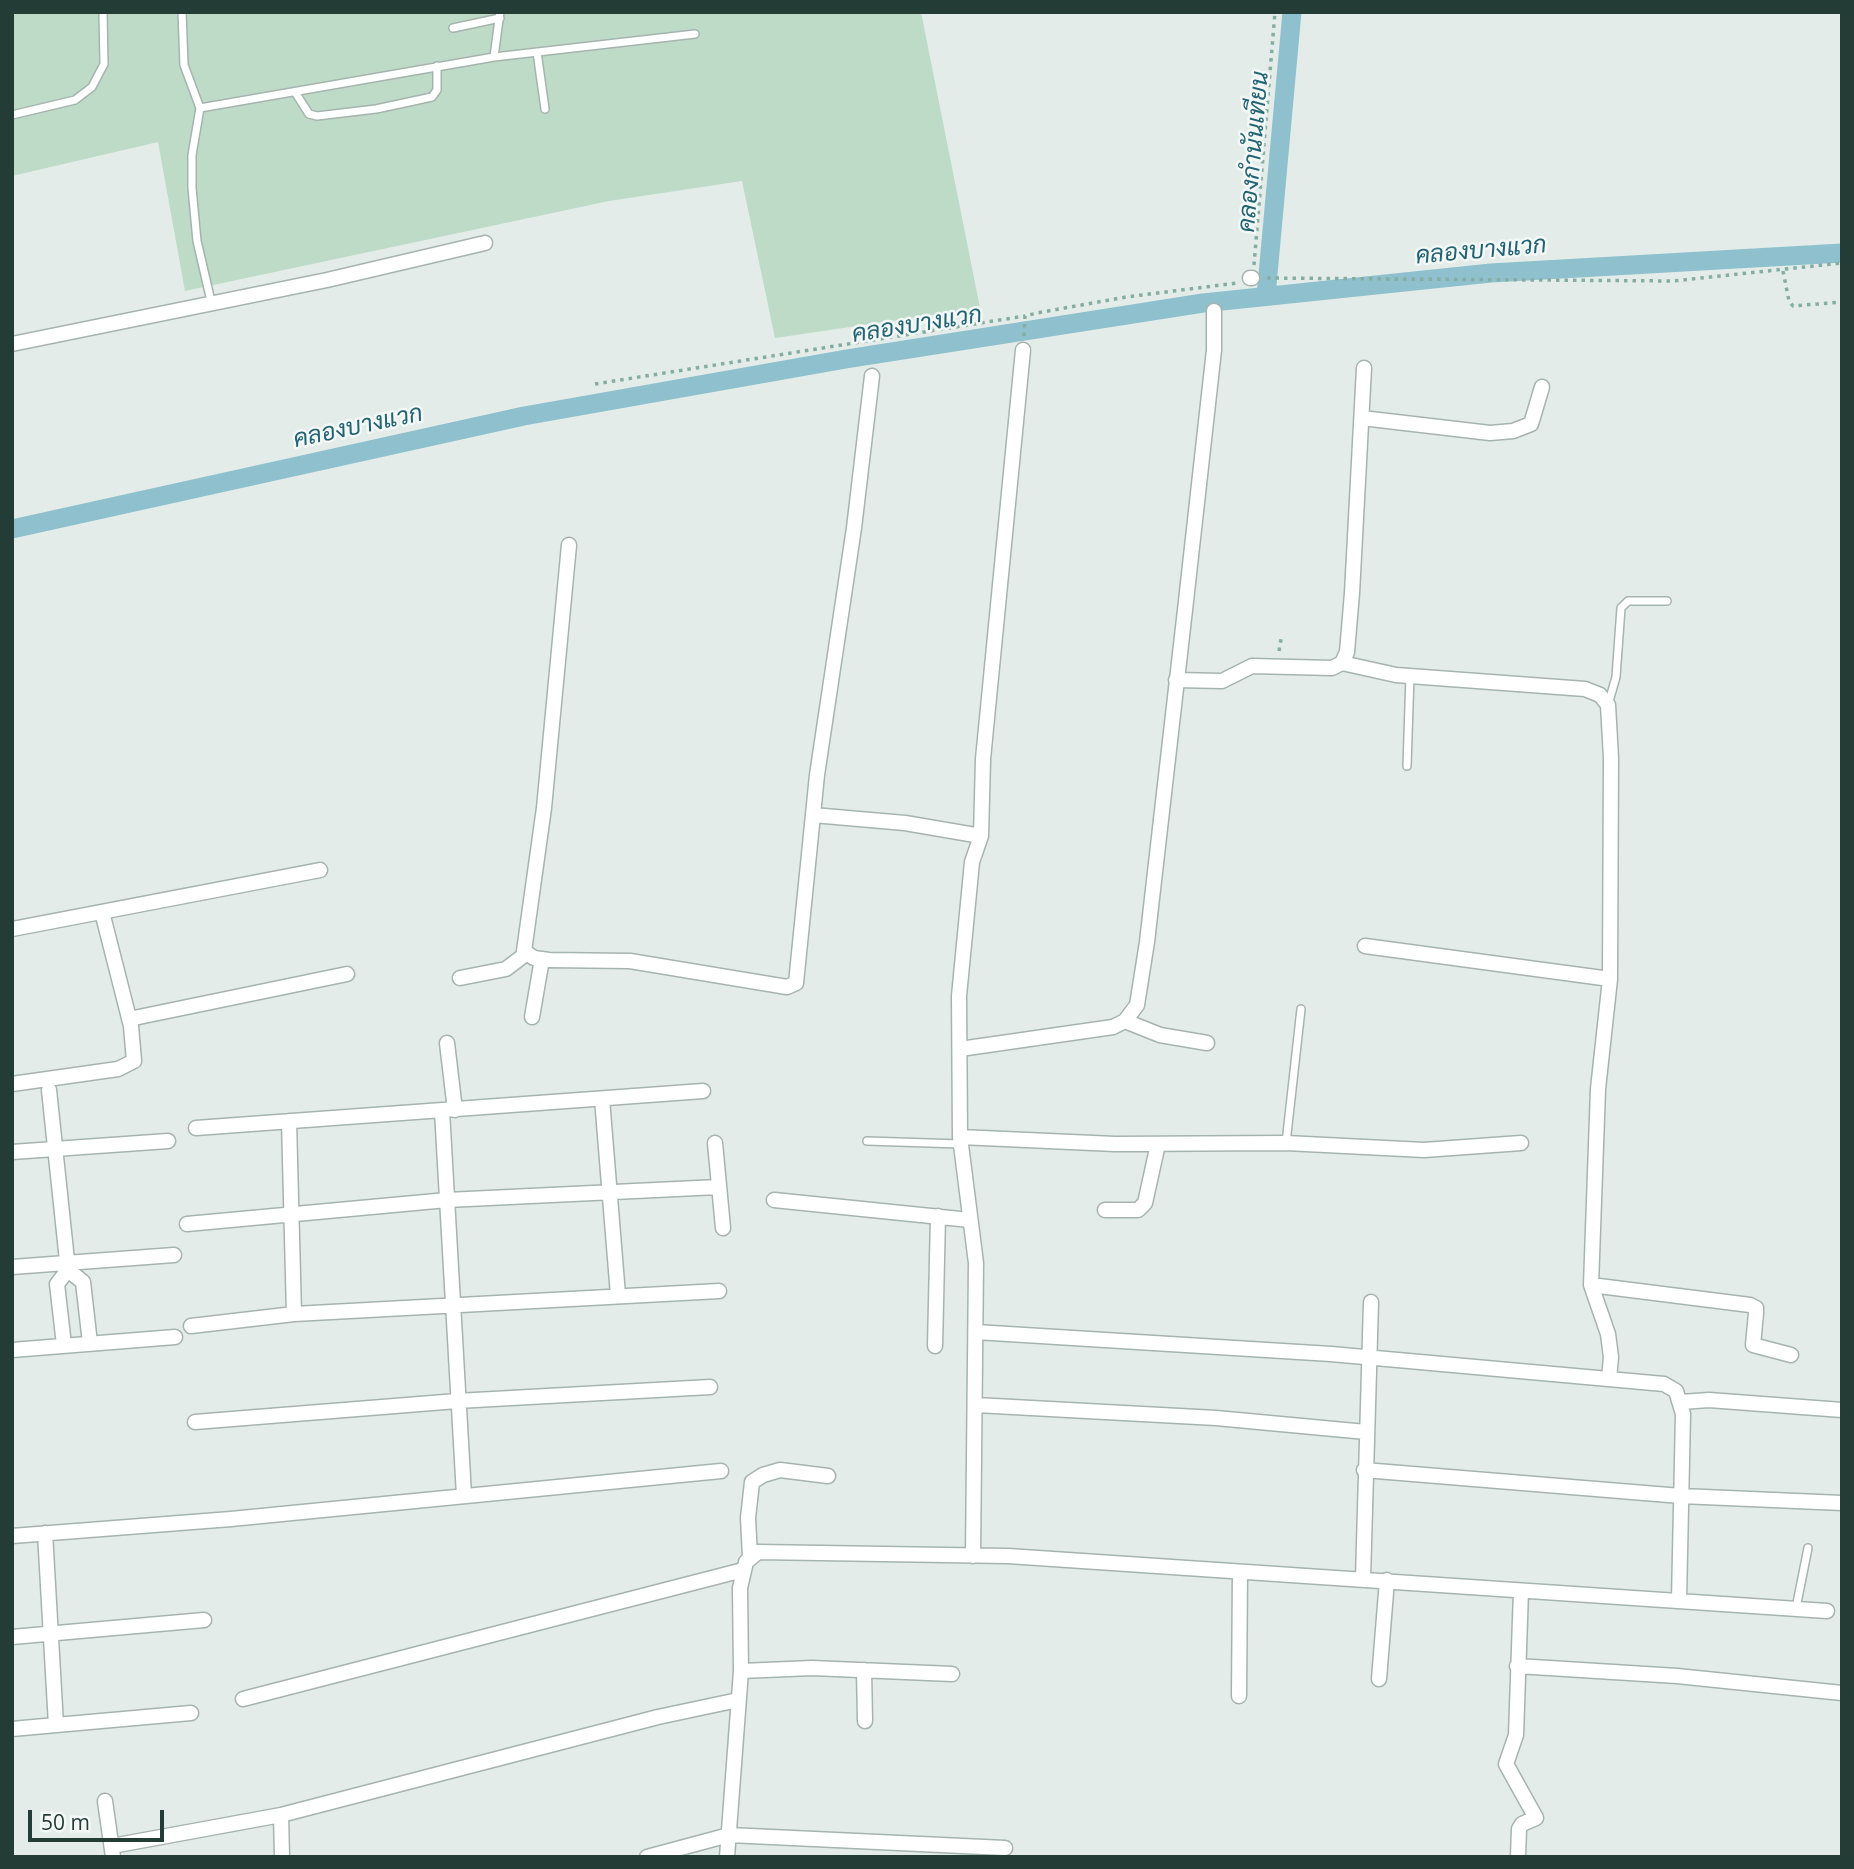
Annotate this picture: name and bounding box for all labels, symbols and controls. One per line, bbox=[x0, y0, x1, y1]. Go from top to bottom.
water label: คลองกำนันเทียน bbox=[1233, 70, 1275, 234]
water label: คลองบางแวก bbox=[1414, 231, 1548, 271]
water label: คลองบางแวก bbox=[850, 300, 984, 350]
water label: คลองบางแวก bbox=[291, 399, 425, 455]
scale bar bbox=[32, 1796, 168, 1840]
text: 50 m bbox=[41, 1808, 90, 1836]

